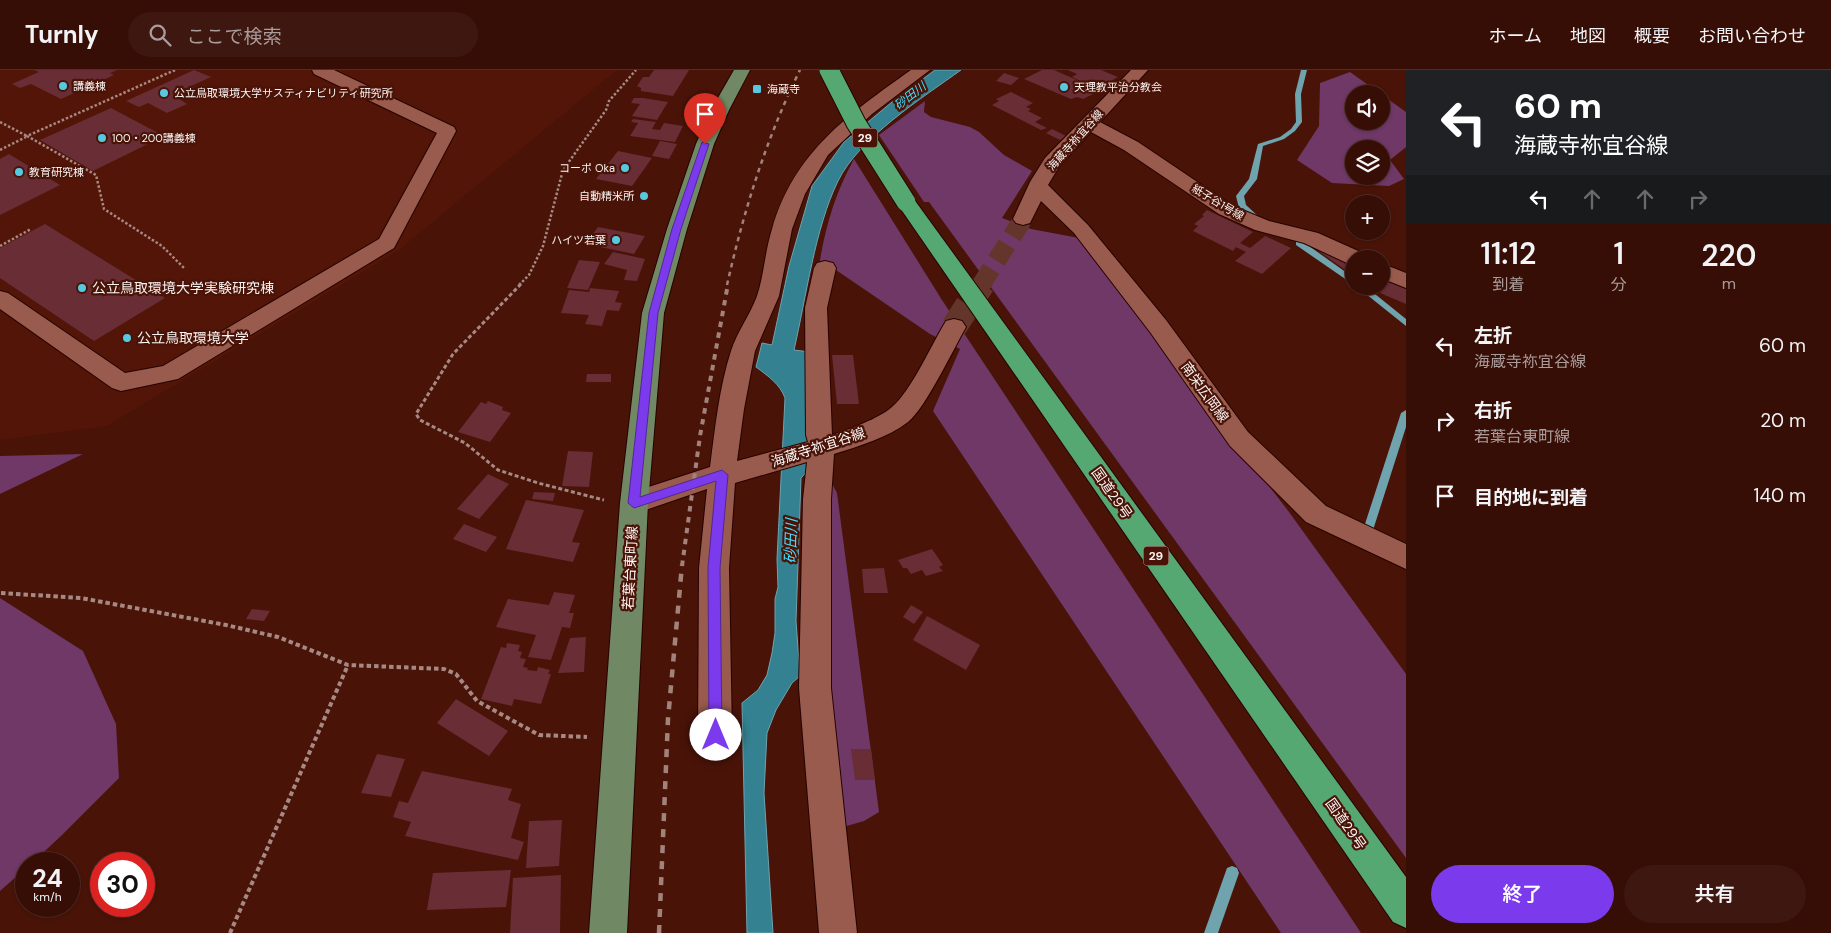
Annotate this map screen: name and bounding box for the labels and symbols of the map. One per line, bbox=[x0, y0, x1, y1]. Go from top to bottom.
water label: 砂田川 bbox=[891, 77, 931, 113]
place label: 講義棟 bbox=[73, 79, 106, 93]
marker: 講義棟 bbox=[57, 80, 69, 92]
place label: 天理教平治分教会 bbox=[1074, 80, 1162, 94]
marker: 天理教平治分教会 bbox=[1058, 81, 1070, 93]
place label: 海蔵寺 bbox=[767, 82, 800, 96]
marker: 海蔵寺 bbox=[751, 83, 763, 95]
place label: 公立鳥取環境大学サスティナビリティ研究所 bbox=[174, 86, 393, 100]
marker: 公立鳥取環境大学サスティナビリティ研究所 bbox=[158, 87, 170, 99]
pin bbox=[684, 93, 726, 144]
street label: 海蔵寺祢宜谷線 bbox=[1044, 107, 1106, 173]
road number: 29 bbox=[852, 128, 878, 148]
place label: 100・200講義棟 bbox=[112, 131, 196, 145]
marker: 100・200講義棟 bbox=[96, 132, 108, 144]
place label: コーポ Oka bbox=[559, 161, 615, 175]
marker: コーポ Oka bbox=[619, 162, 631, 174]
place label: 教育研究棟 bbox=[29, 165, 84, 179]
marker: 教育研究棟 bbox=[13, 166, 25, 178]
street label: 紙子谷1号線 bbox=[1189, 181, 1247, 223]
place label: 自動精米所 bbox=[579, 189, 635, 203]
marker: 自動精米所 bbox=[638, 190, 650, 202]
place label: ハイツ若葉 bbox=[551, 233, 606, 247]
marker: ハイツ若葉 bbox=[610, 234, 622, 246]
place label: 公立鳥取環境大学実験研究棟 bbox=[92, 279, 274, 297]
marker: 公立鳥取環境大学実験研究棟 bbox=[76, 282, 88, 294]
place label: 公立鳥取環境大学 bbox=[137, 329, 249, 347]
marker: 公立鳥取環境大学 bbox=[121, 332, 133, 344]
street label: 南栄広岡線 bbox=[1177, 358, 1233, 426]
street label: 海蔵寺祢宜谷線 bbox=[769, 423, 867, 471]
street label: 国道29号 bbox=[1088, 464, 1136, 522]
water label: 砂田川 bbox=[780, 516, 802, 564]
street label: 若葉台東町線 bbox=[619, 526, 641, 610]
road number: 29 bbox=[1144, 546, 1168, 566]
position arrow bbox=[689, 708, 741, 760]
street label: 国道29号 bbox=[1322, 795, 1370, 853]
speed limit sign: 30 bbox=[90, 852, 155, 917]

